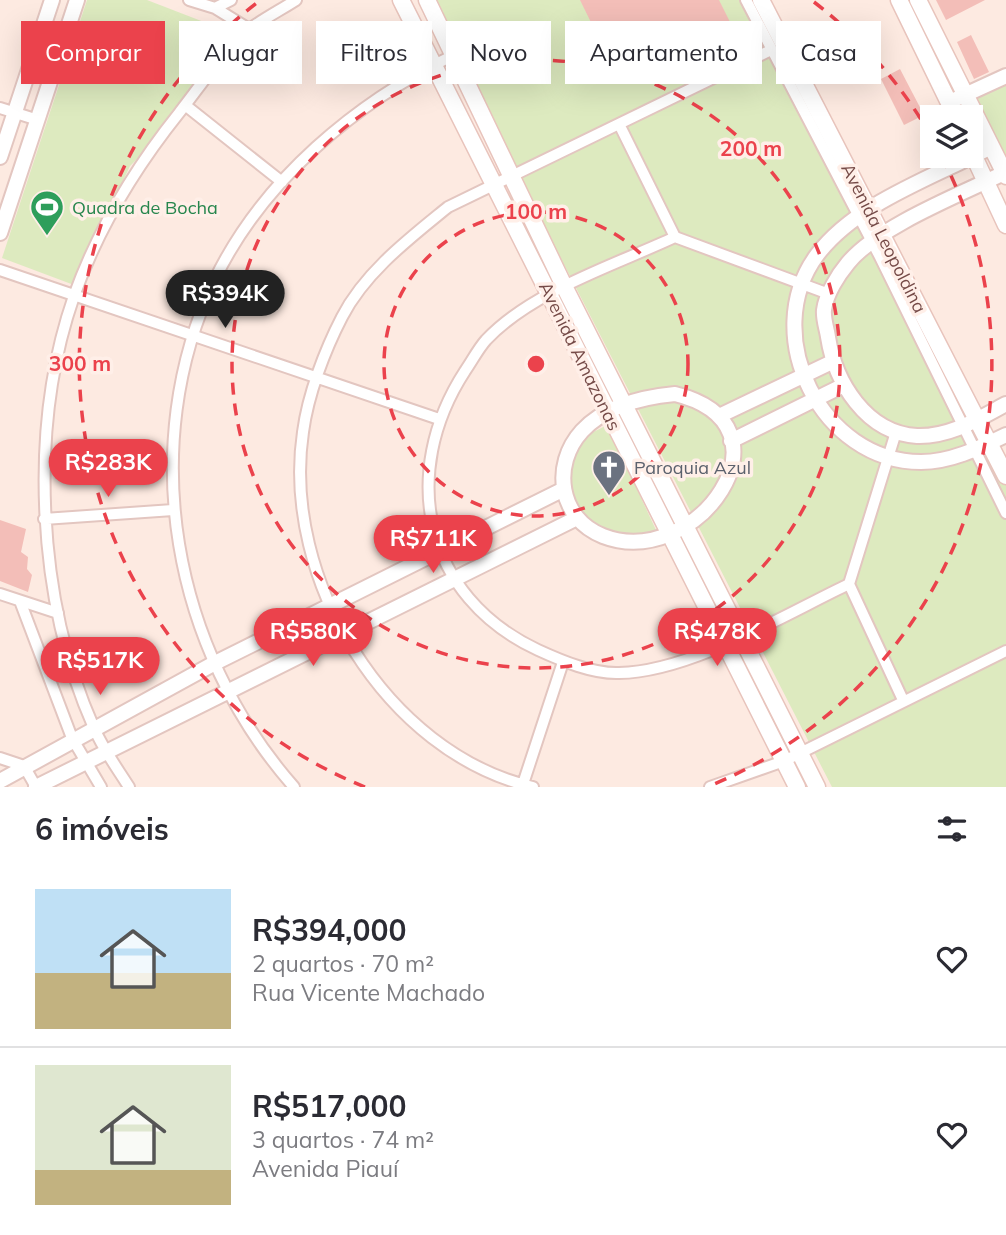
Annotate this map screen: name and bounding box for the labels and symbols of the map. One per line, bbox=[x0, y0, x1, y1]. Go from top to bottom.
text: 200 m bbox=[720, 135, 782, 161]
street label: Avenida Leopoldina bbox=[836, 159, 932, 317]
sports icon: Quadra de Bocha bbox=[28, 188, 66, 237]
place label: Quadra de Bocha bbox=[72, 196, 218, 219]
text: 100 m bbox=[505, 198, 567, 224]
pin: R$394K bbox=[168, 270, 282, 330]
street label: Avenida Amazonas bbox=[534, 278, 626, 434]
text: 300 m bbox=[49, 350, 111, 376]
centre of rings bbox=[524, 352, 548, 376]
pin: R$283K bbox=[51, 440, 165, 499]
church icon: Paroquia Azul bbox=[590, 448, 628, 497]
place label: Paroquia Azul bbox=[634, 456, 751, 479]
pin: R$711K bbox=[376, 516, 490, 575]
pin: R$580K bbox=[256, 608, 370, 668]
pin: R$478K bbox=[660, 608, 774, 668]
pin: R$517K bbox=[43, 638, 157, 697]

